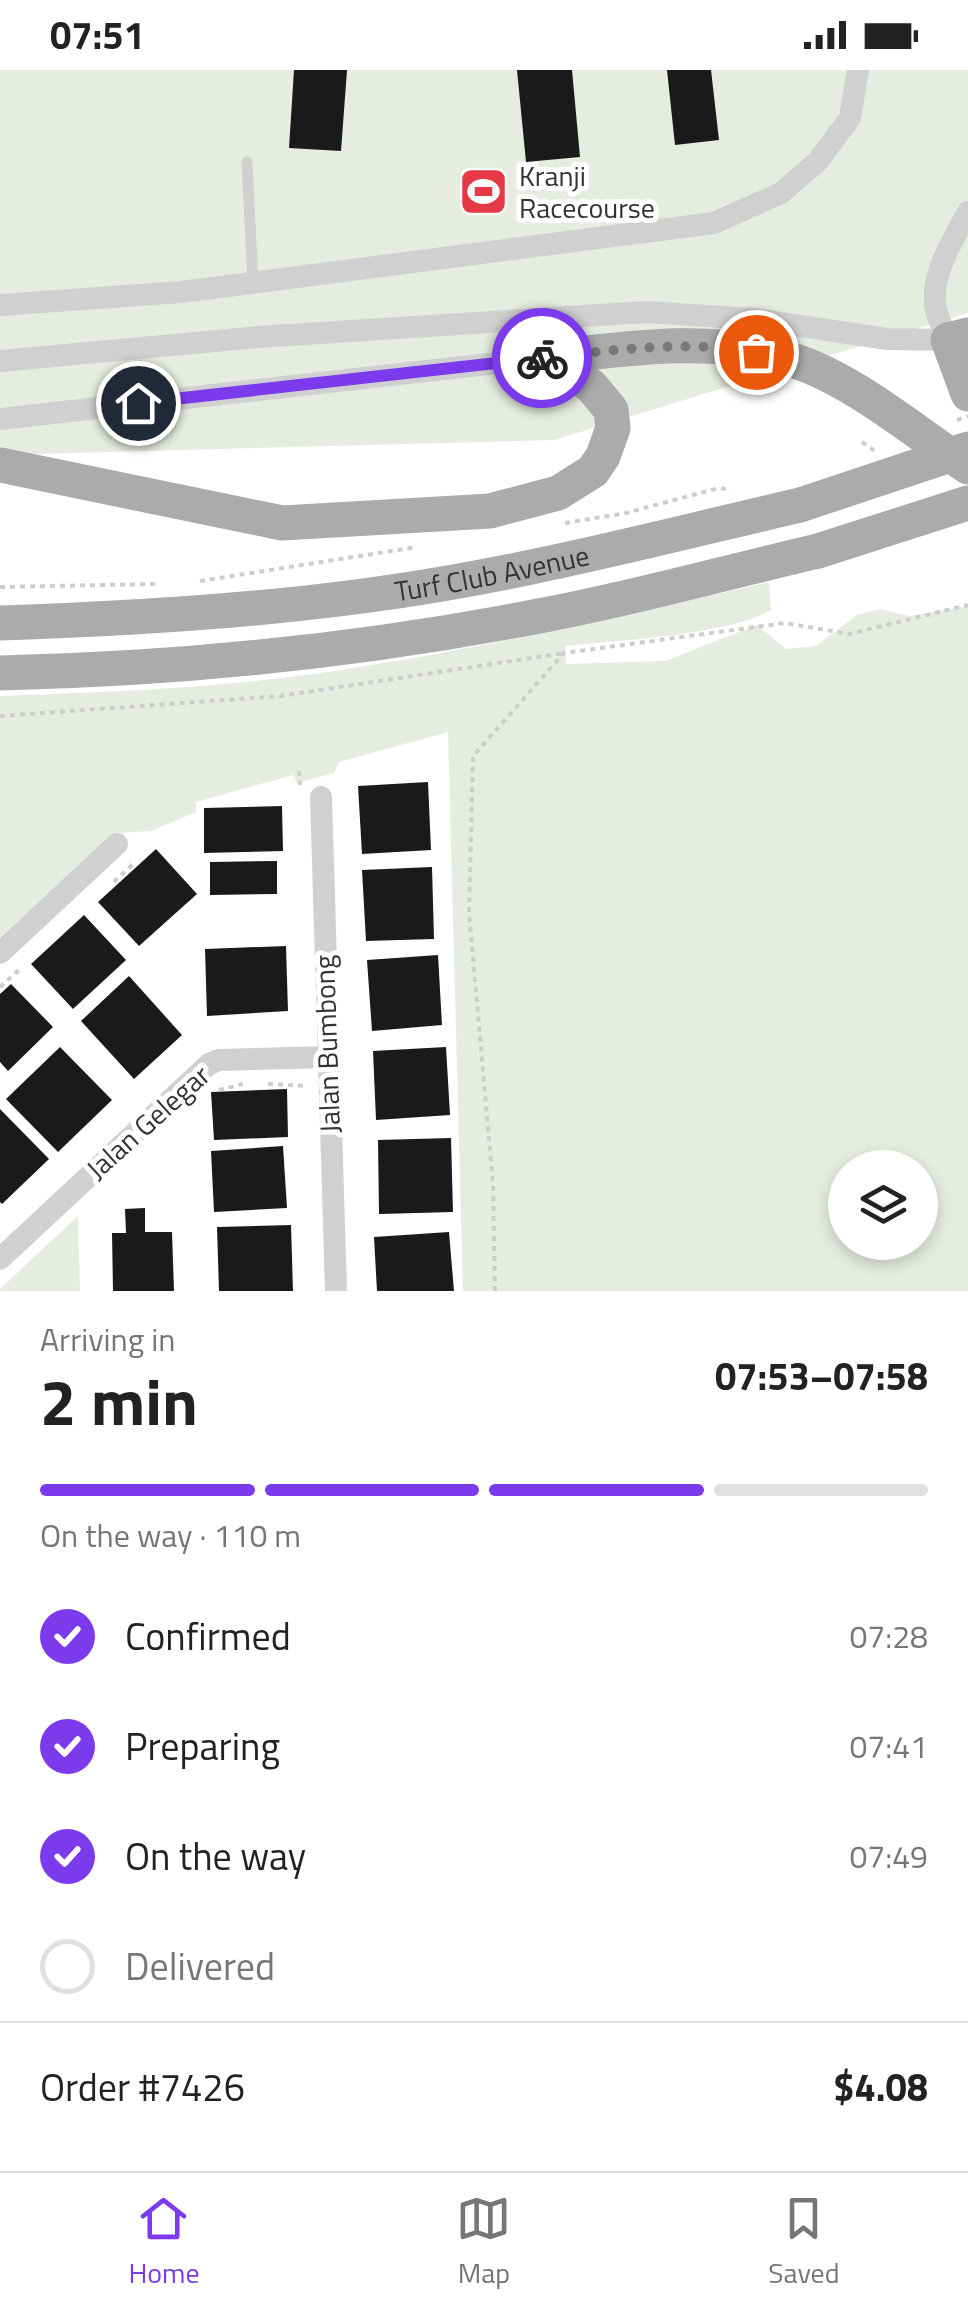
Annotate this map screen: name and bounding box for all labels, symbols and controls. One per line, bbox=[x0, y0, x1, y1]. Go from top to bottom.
text: 07:51 bbox=[50, 6, 145, 64]
place label: Kranji Racecourse bbox=[519, 154, 655, 229]
sports icon: Kranji Racecourse bbox=[458, 166, 510, 218]
courier bbox=[492, 308, 592, 408]
pin bbox=[714, 310, 799, 395]
icon: bag bbox=[729, 325, 784, 380]
icon: bike bbox=[515, 331, 570, 386]
pin bbox=[96, 361, 181, 446]
icon: home bbox=[111, 376, 166, 431]
street label: Turf Club Avenue bbox=[392, 533, 593, 612]
street label: Jalan Bumbong bbox=[302, 954, 351, 1134]
street label: Jalan Gelegar bbox=[76, 1054, 219, 1189]
map controls bbox=[828, 1150, 938, 1260]
button: layers bbox=[828, 1150, 938, 1260]
text: Arriving in bbox=[40, 1315, 176, 1363]
text: 07:53–07:58 bbox=[715, 1347, 928, 1405]
text: 2 min bbox=[40, 1351, 198, 1450]
text: On the way · 110 m bbox=[40, 1511, 301, 1559]
text: Confirmed bbox=[125, 1607, 291, 1665]
icon: check bbox=[40, 1609, 95, 1664]
text: 07:28 bbox=[849, 1612, 928, 1660]
text: Preparing bbox=[125, 1717, 280, 1775]
icon: check bbox=[40, 1719, 95, 1774]
text: 07:41 bbox=[849, 1722, 928, 1770]
text: On the way bbox=[125, 1827, 306, 1885]
icon: check bbox=[40, 1829, 95, 1884]
text: 07:49 bbox=[849, 1832, 928, 1880]
text: Delivered bbox=[125, 1937, 275, 1995]
text: Order #7426 bbox=[40, 2058, 245, 2116]
text: $4.08 bbox=[833, 2058, 928, 2116]
tab: Home bbox=[128, 2191, 200, 2294]
tab: Map bbox=[456, 2191, 511, 2294]
tab: Saved bbox=[768, 2191, 840, 2294]

